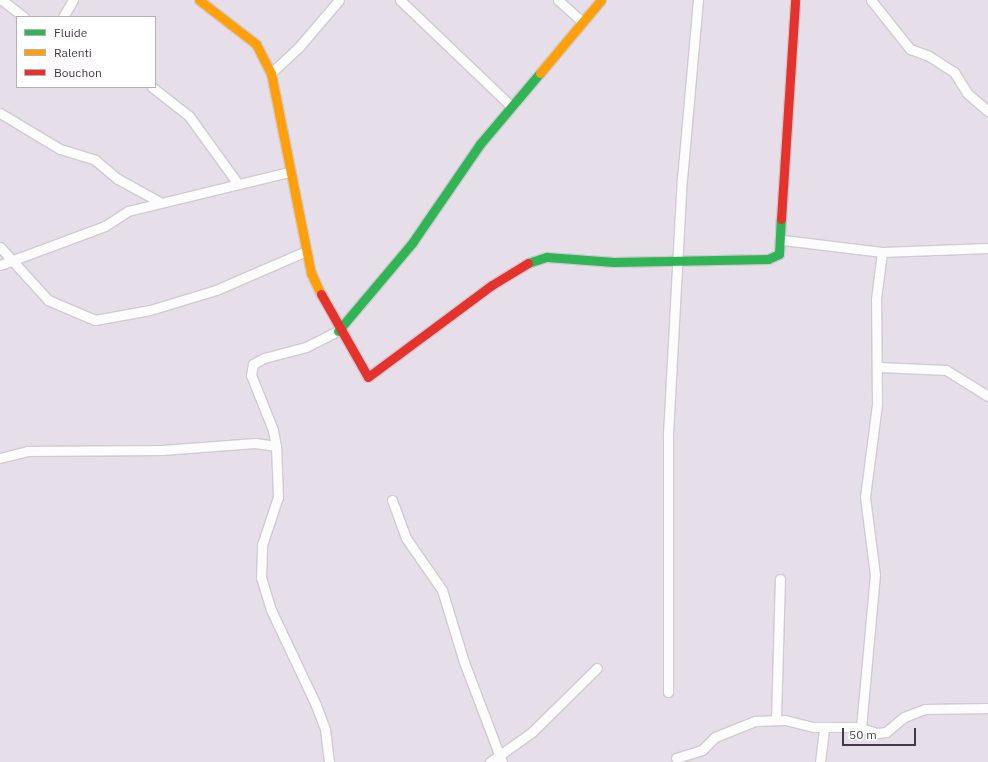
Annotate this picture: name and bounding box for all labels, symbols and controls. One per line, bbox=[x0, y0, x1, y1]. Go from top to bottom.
legend bbox=[16, 16, 156, 88]
text: Fluide bbox=[54, 25, 87, 40]
text: Ralenti bbox=[54, 45, 92, 60]
text: Bouchon bbox=[54, 65, 102, 80]
scale bar bbox=[844, 720, 918, 746]
text: 50 m bbox=[849, 727, 877, 742]

